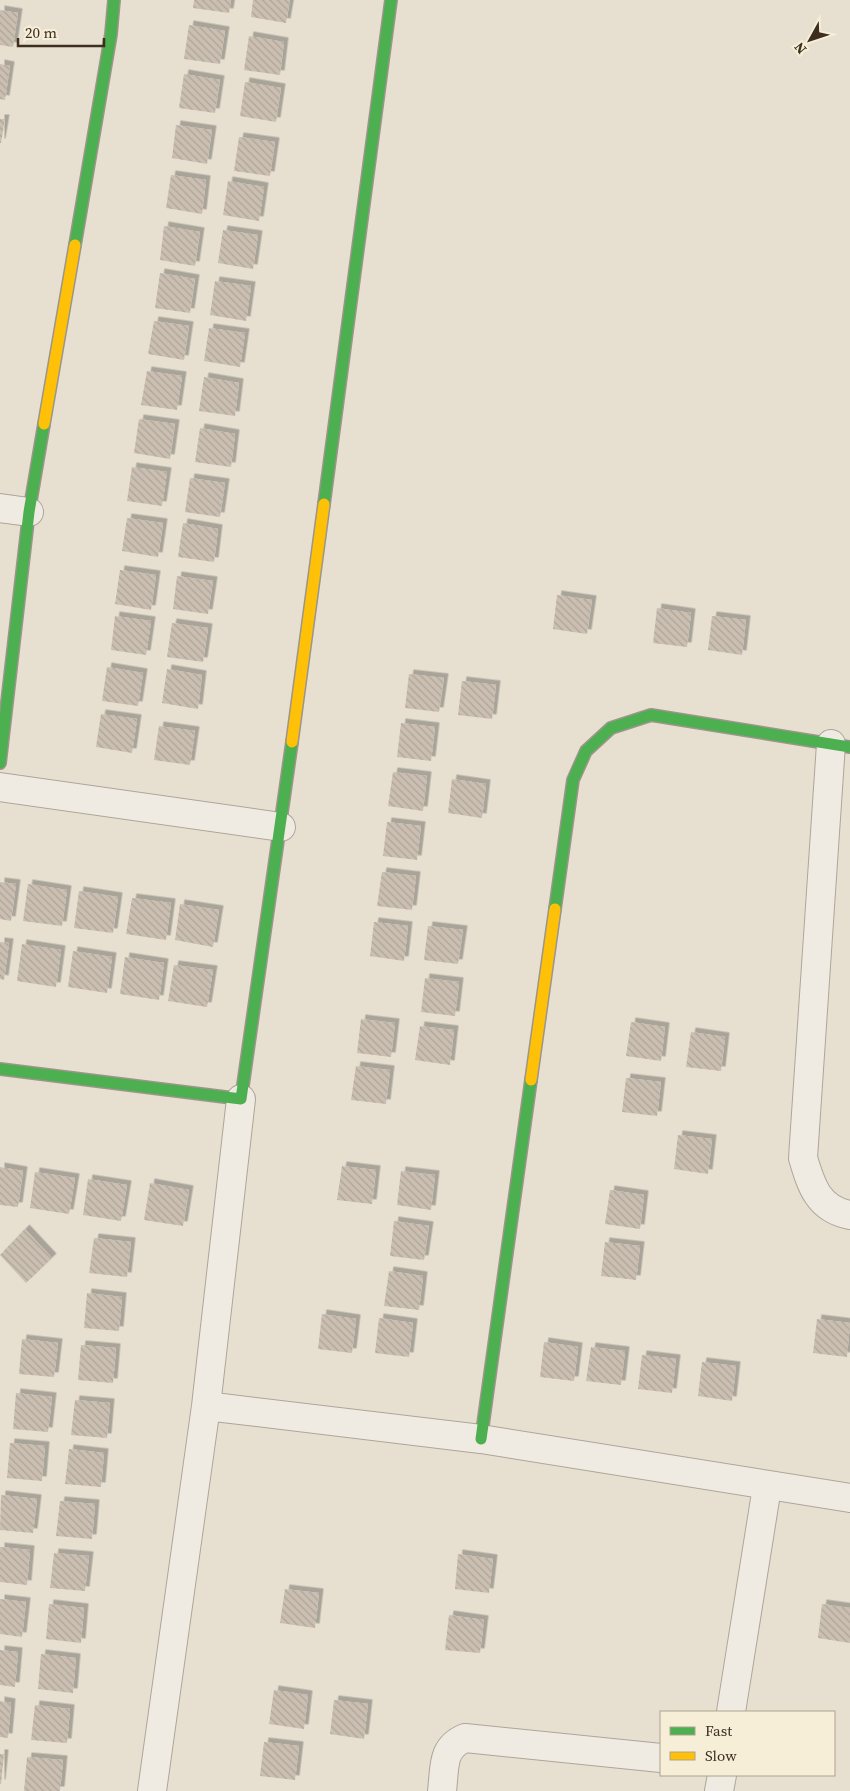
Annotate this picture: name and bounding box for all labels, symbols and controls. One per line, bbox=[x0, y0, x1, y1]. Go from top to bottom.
scale bar bbox=[18, 15, 104, 47]
north arrow bbox=[785, 15, 835, 65]
text: 20 m bbox=[25, 22, 57, 43]
text: N bbox=[789, 38, 811, 59]
legend bbox=[660, 1711, 835, 1776]
text: Fast bbox=[705, 1720, 732, 1741]
text: Slow bbox=[705, 1745, 737, 1766]

